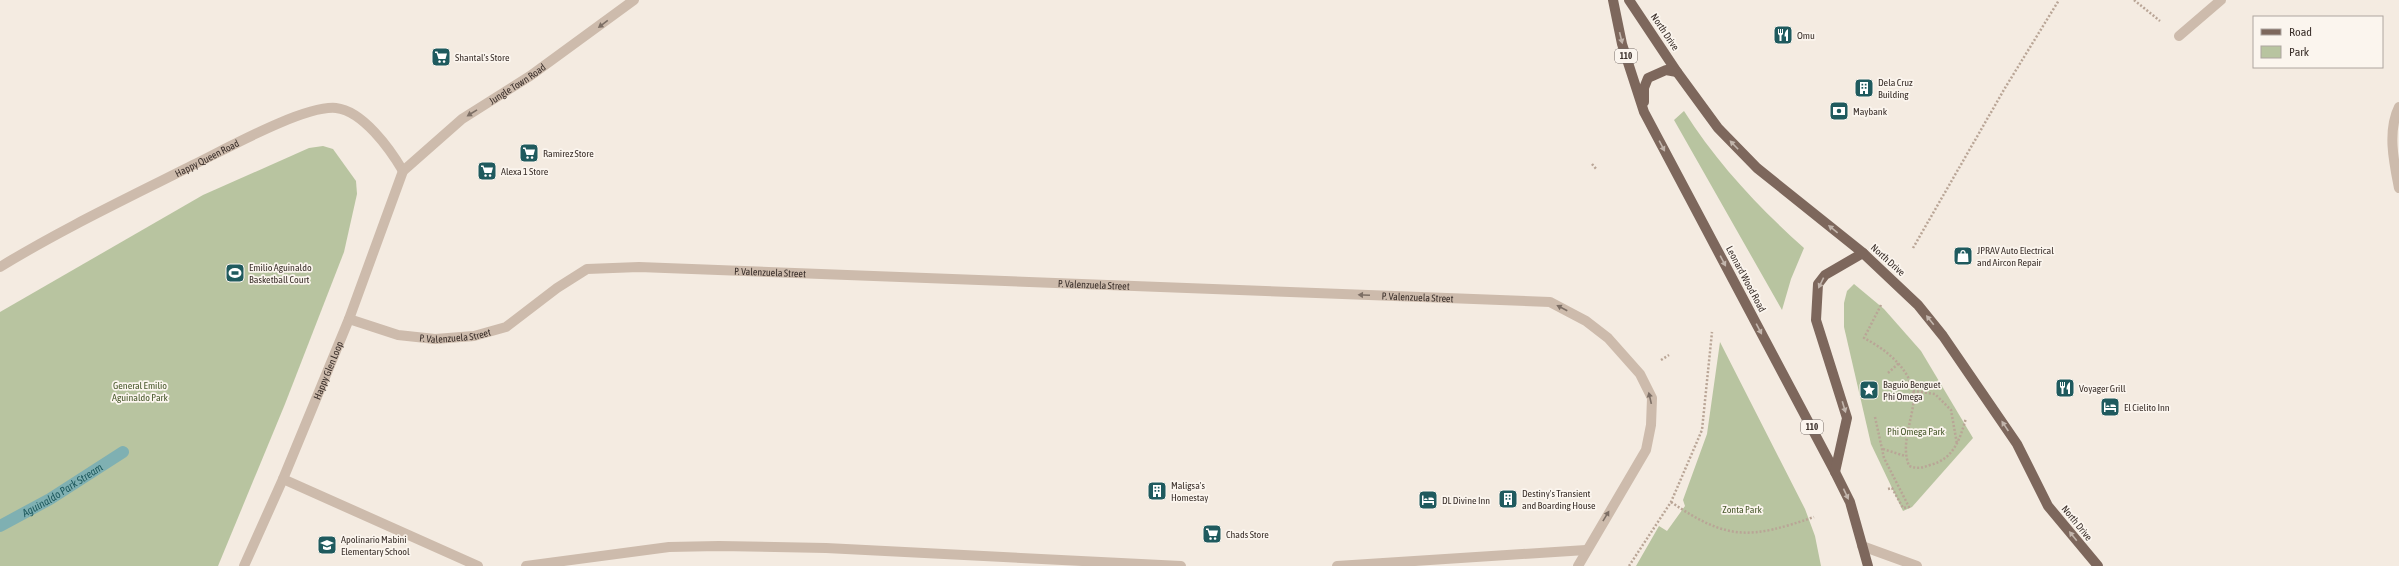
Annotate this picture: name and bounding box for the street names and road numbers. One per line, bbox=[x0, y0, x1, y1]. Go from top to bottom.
street label: North Drive bbox=[1649, 12, 1682, 53]
road number: 110 bbox=[1615, 49, 1637, 63]
street label: Jungle Town Road bbox=[487, 61, 548, 106]
street label: Happy Queen Road bbox=[173, 137, 241, 179]
street label: North Drive bbox=[1869, 242, 1908, 278]
street label: Leonard Wood Road bbox=[1724, 244, 1768, 314]
street label: P. Valenzuela Street bbox=[734, 265, 806, 279]
street label: P. Valenzuela Street bbox=[1058, 278, 1130, 291]
street label: P. Valenzuela Street bbox=[1381, 290, 1454, 304]
street label: P. Valenzuela Street bbox=[419, 326, 492, 345]
street label: Happy Glen Loop bbox=[311, 339, 345, 401]
road number: 110 bbox=[1801, 420, 1823, 434]
street label: North Drive bbox=[2060, 503, 2095, 543]

